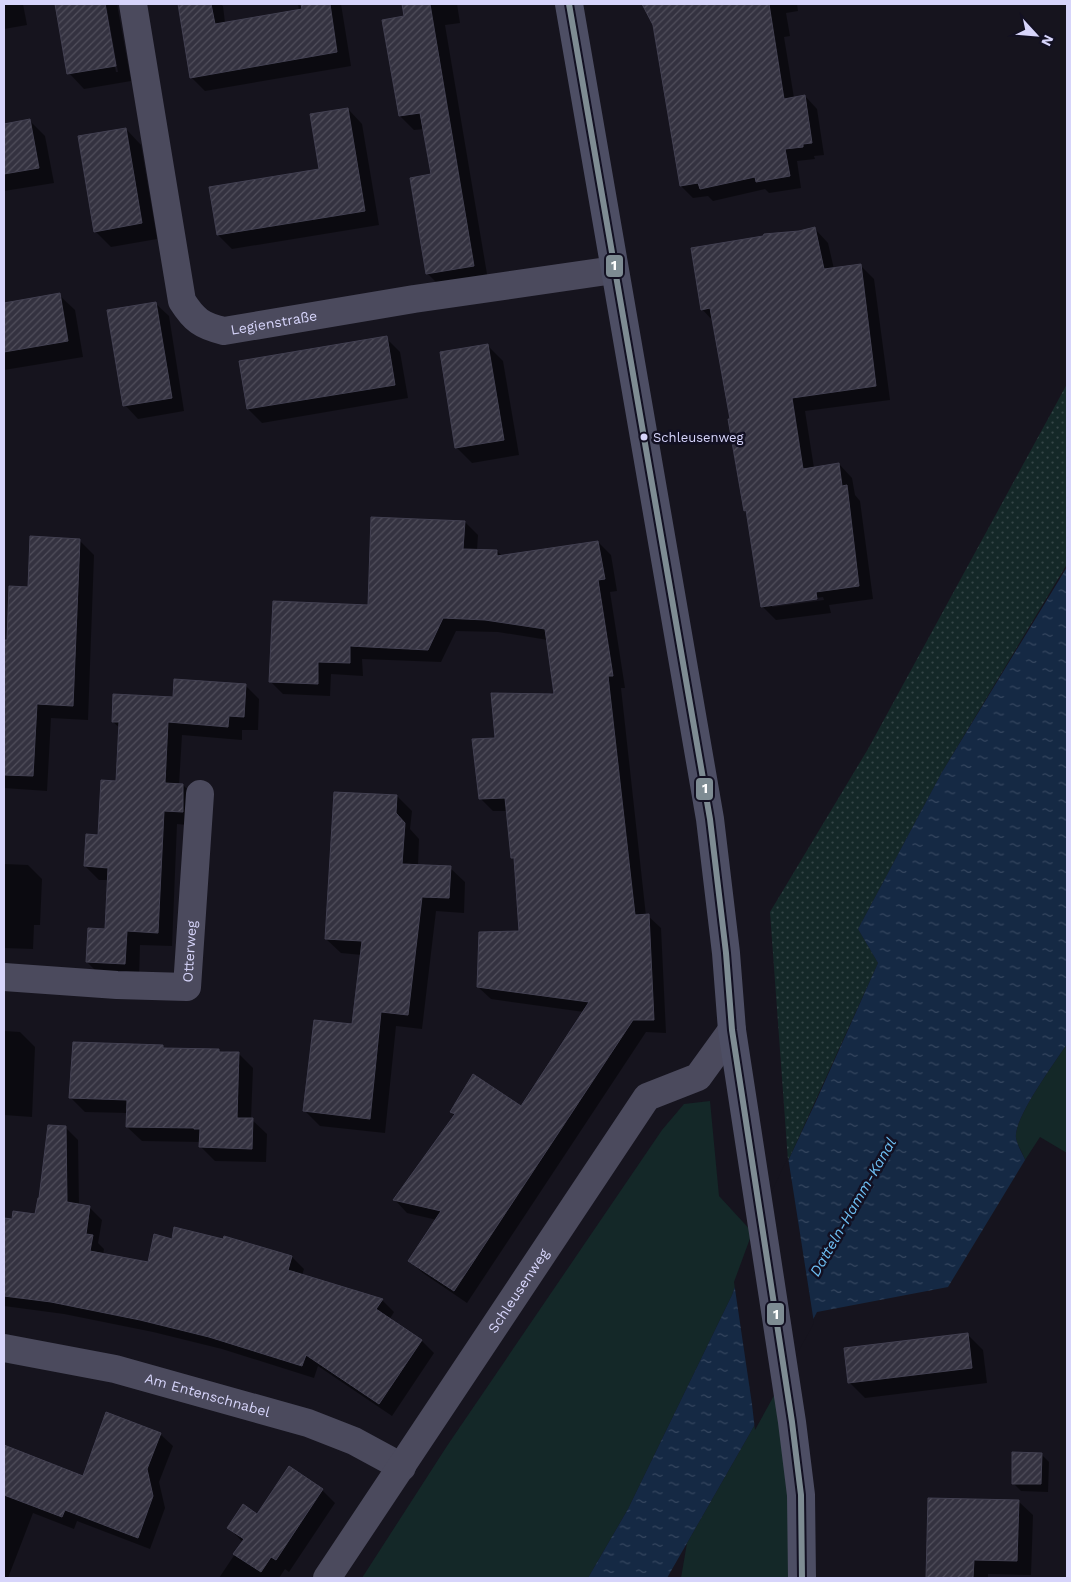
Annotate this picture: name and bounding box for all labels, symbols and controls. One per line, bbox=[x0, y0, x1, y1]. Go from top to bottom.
north arrow bbox=[1011, 10, 1061, 60]
text: N bbox=[1038, 33, 1057, 49]
line badge: 1 bbox=[605, 254, 624, 278]
text: 1 bbox=[611, 257, 617, 273]
street label: Legienstraße bbox=[229, 307, 318, 338]
place label: Schleusenweg bbox=[653, 430, 744, 445]
marker: Schleusenweg bbox=[639, 432, 649, 442]
line badge: 1 bbox=[695, 777, 714, 801]
text: 1 bbox=[702, 780, 708, 796]
street label: Otterweg bbox=[179, 919, 200, 983]
water label: Datteln-Hamm-Kanal bbox=[806, 1134, 900, 1280]
street label: Schleusenweg bbox=[484, 1245, 552, 1336]
line badge: 1 bbox=[766, 1302, 785, 1326]
text: 1 bbox=[773, 1306, 779, 1322]
street label: Am Entenschnabel bbox=[143, 1370, 273, 1420]

